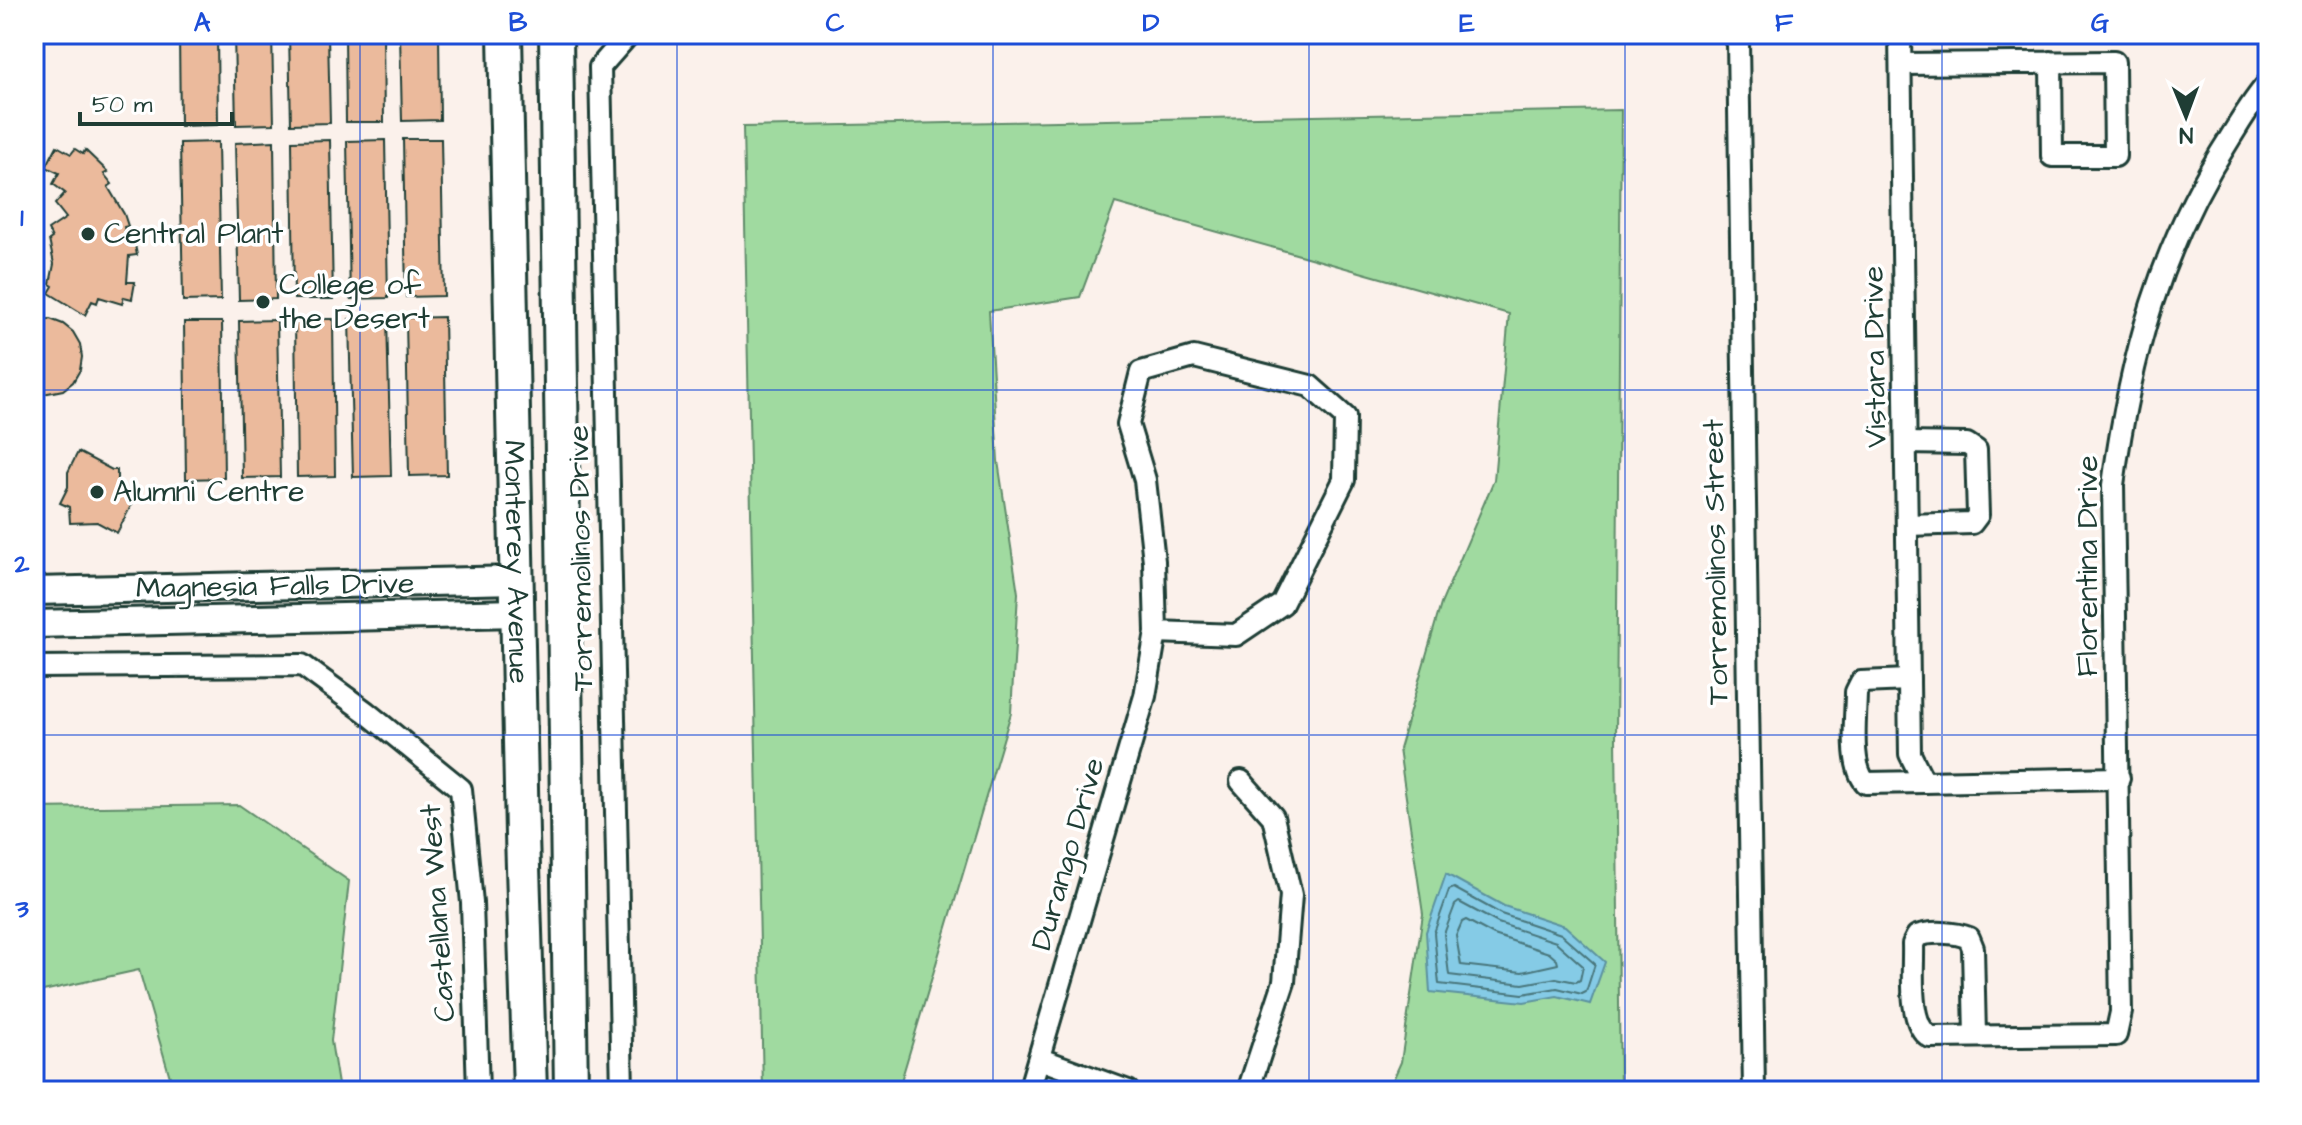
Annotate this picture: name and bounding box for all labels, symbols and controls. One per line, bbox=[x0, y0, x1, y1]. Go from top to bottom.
text: A bbox=[194, 5, 211, 41]
text: B bbox=[509, 5, 528, 41]
text: C bbox=[826, 5, 845, 41]
text: D bbox=[1143, 5, 1160, 41]
text: E bbox=[1459, 5, 1475, 41]
text: F bbox=[1775, 5, 1794, 41]
text: G bbox=[2091, 5, 2109, 41]
scale bar bbox=[80, 76, 232, 126]
north arrow bbox=[2146, 76, 2226, 156]
text: 50 m bbox=[92, 88, 153, 122]
text: N bbox=[2179, 119, 2193, 150]
text: 1 bbox=[20, 200, 24, 236]
place label: Central Plant bbox=[104, 213, 283, 255]
marker: Central Plant bbox=[79, 225, 97, 243]
place label: College of the Desert bbox=[279, 264, 430, 340]
street label: Vistara Drive bbox=[1852, 266, 1898, 448]
marker: College of the Desert bbox=[254, 293, 272, 311]
street label: Torremolinos Street bbox=[1693, 419, 1739, 705]
street label: Torremolinos Drive bbox=[558, 425, 604, 691]
street label: Monterey Avenue bbox=[493, 440, 540, 684]
street label: Florentina Drive bbox=[2067, 455, 2109, 677]
place label: Alumni Centre bbox=[113, 471, 304, 513]
marker: Alumni Centre bbox=[88, 483, 106, 501]
text: 2 bbox=[14, 546, 30, 582]
street label: Magnesia Falls Drive bbox=[135, 563, 415, 610]
street label: Durango Drive bbox=[1020, 753, 1116, 955]
street label: Castellana West bbox=[409, 803, 467, 1023]
text: 3 bbox=[14, 891, 29, 927]

